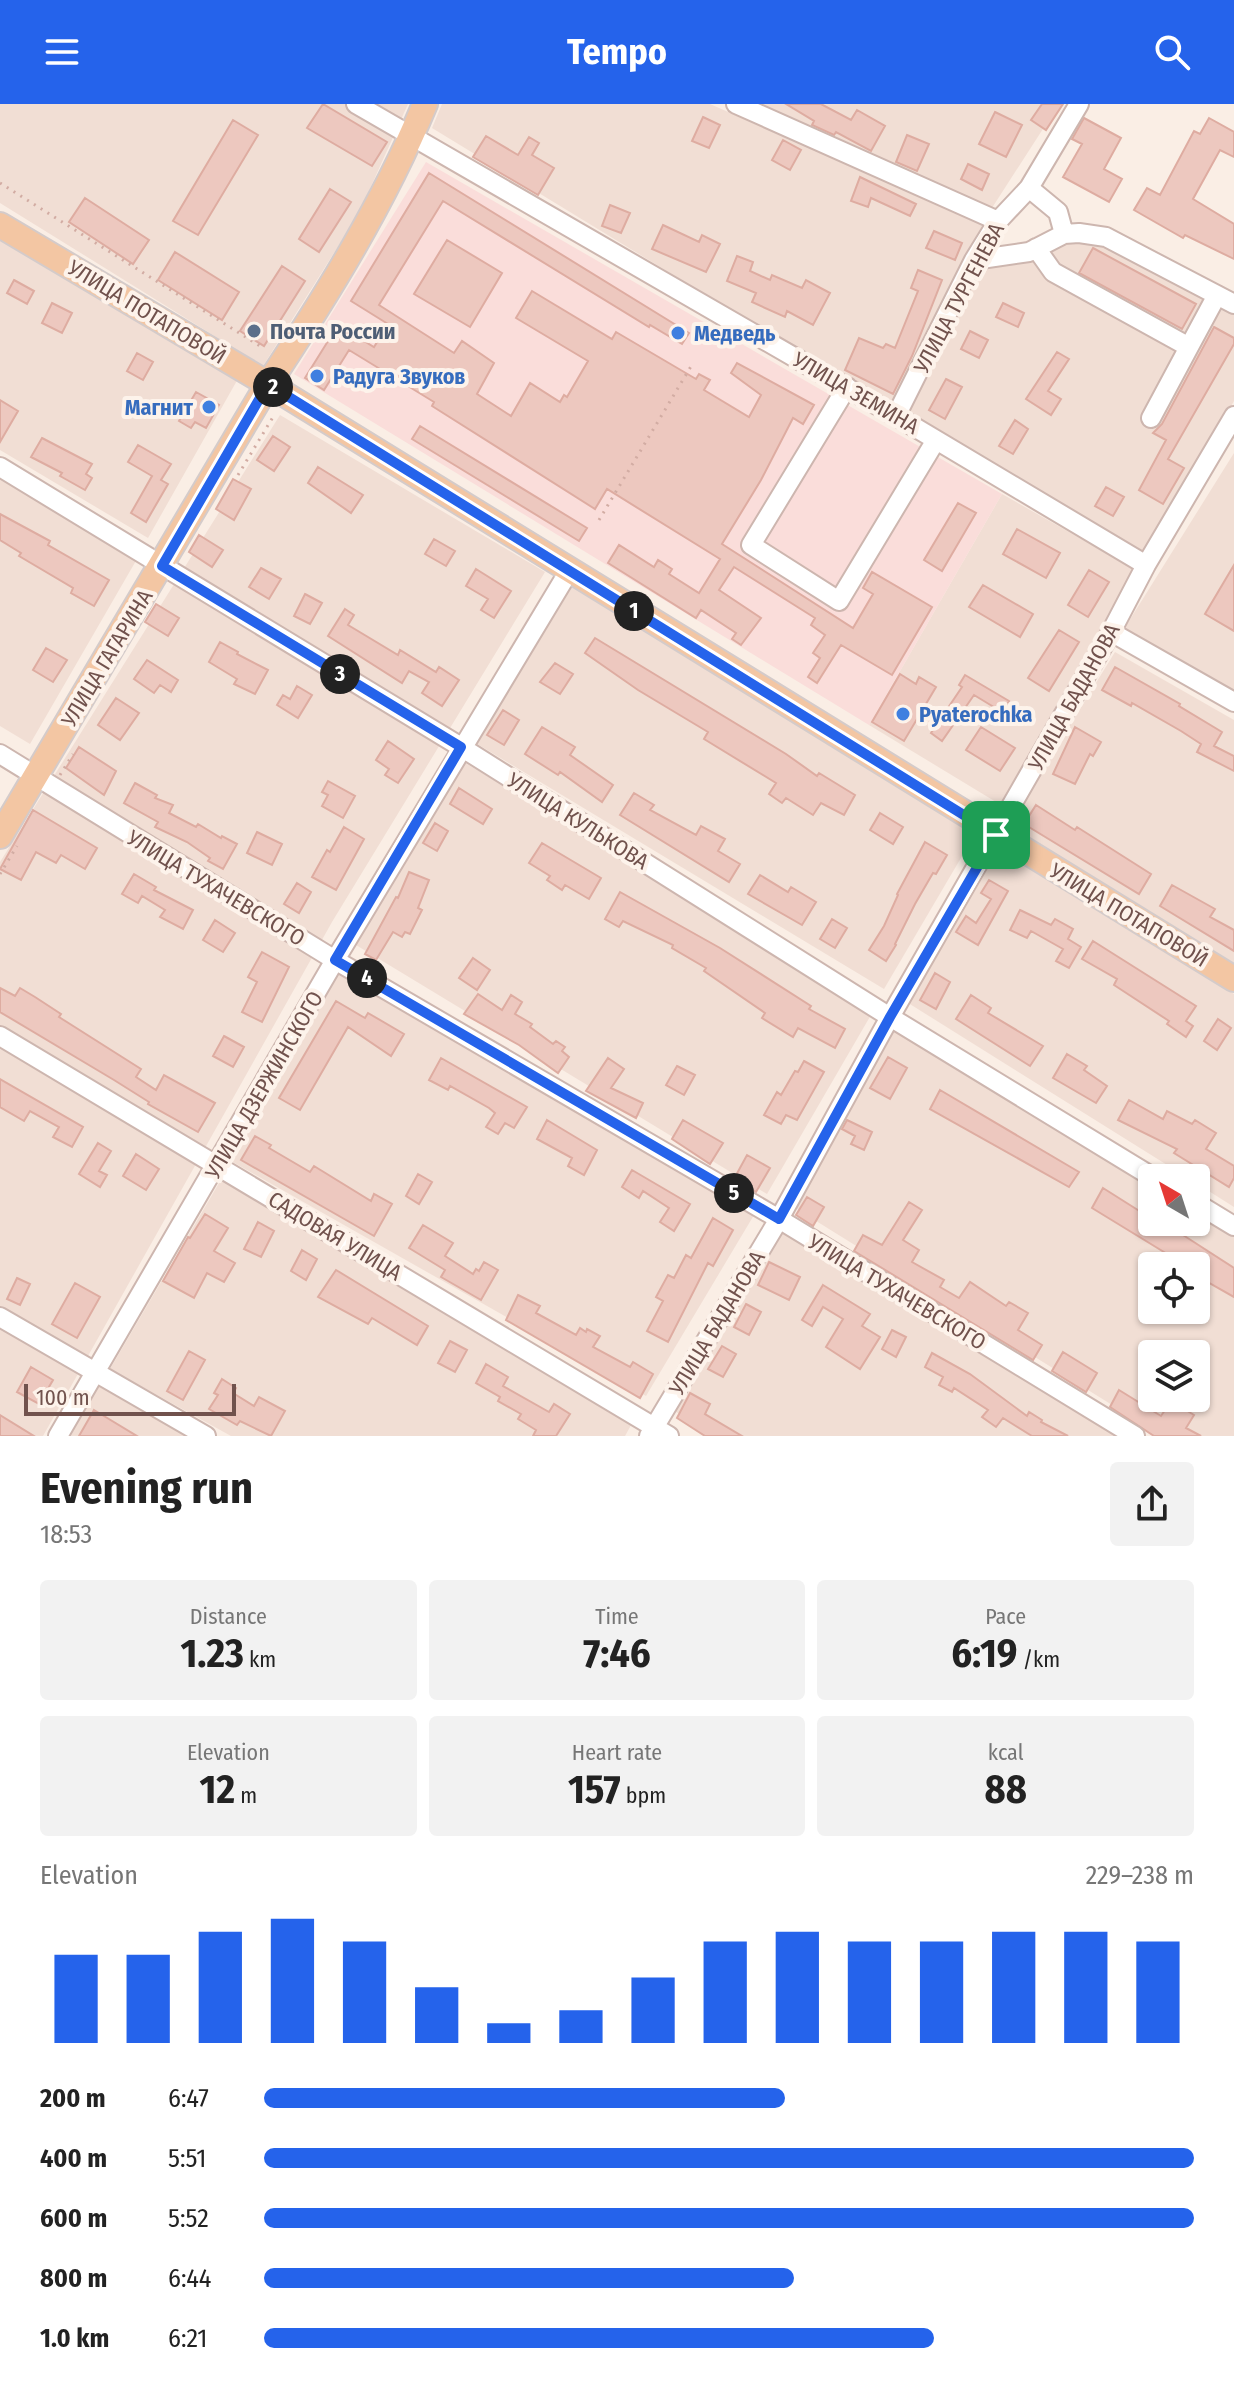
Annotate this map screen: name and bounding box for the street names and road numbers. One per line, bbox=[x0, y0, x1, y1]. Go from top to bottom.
street label: УЛИЦА ТУРГЕНЕВА bbox=[908, 218, 1010, 379]
street label: УЛИЦА ПОТАПОВОЙ bbox=[62, 254, 231, 370]
street label: УЛИЦА ЗЕМИНА bbox=[787, 346, 924, 440]
street label: УЛИЦА ГАГАРИНА bbox=[55, 584, 159, 732]
street label: УЛИЦА БАДАНОВА bbox=[1022, 618, 1126, 776]
street label: УЛИЦА КУЛЬКОВА bbox=[501, 766, 654, 876]
street label: УЛИЦА ТУХАЧЕВСКОГО bbox=[121, 824, 310, 952]
street label: УЛИЦА ПОТАПОВОЙ bbox=[1044, 857, 1213, 973]
street label: УЛИЦА ДЗЕРЖИНСКОГО bbox=[199, 986, 329, 1185]
street label: САДОВАЯ УЛИЦА bbox=[263, 1186, 407, 1287]
street label: УЛИЦА ТУХАЧЕВСКОГО bbox=[802, 1228, 991, 1356]
street label: УЛИЦА БАДАНОВА bbox=[663, 1245, 771, 1401]

